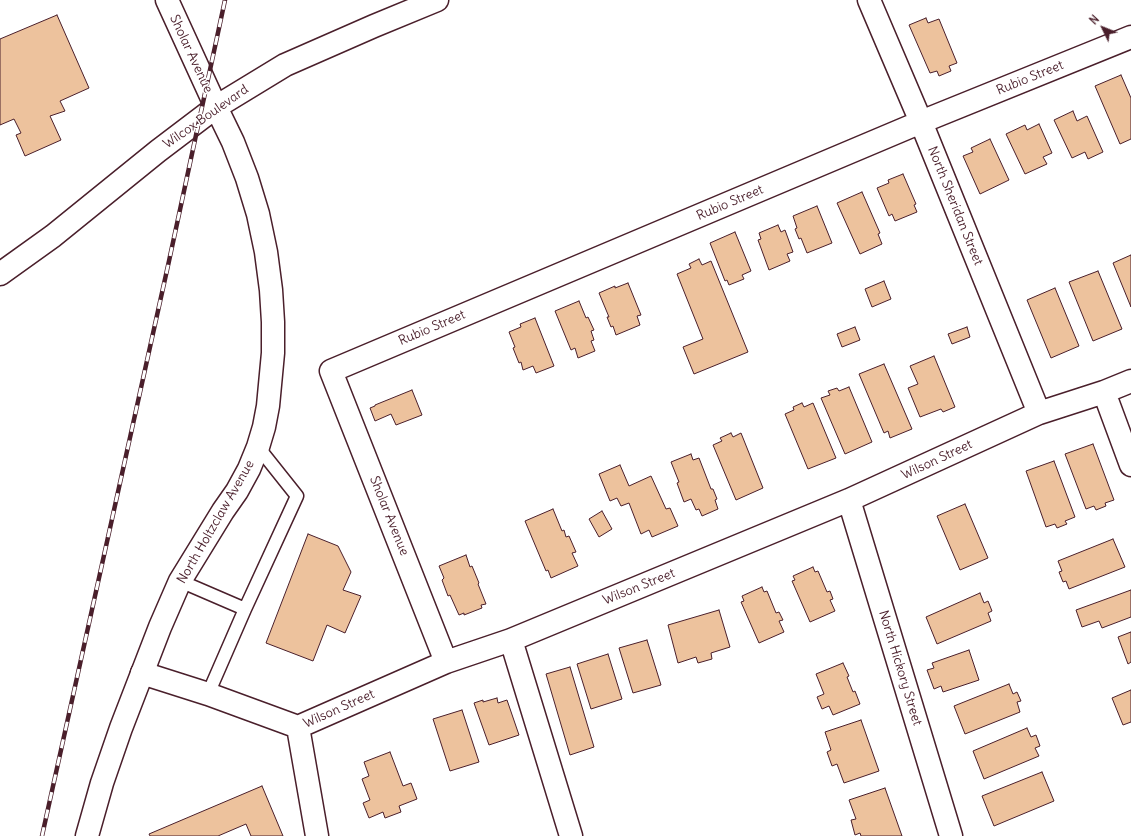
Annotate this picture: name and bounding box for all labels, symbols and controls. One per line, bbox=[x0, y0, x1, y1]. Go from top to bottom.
north arrow bbox=[1083, 8, 1123, 48]
street label: Sholar Avenue bbox=[166, 12, 216, 96]
text: N bbox=[1087, 12, 1102, 27]
street label: Rubio Street bbox=[994, 57, 1066, 99]
street label: Wilcox Boulevard bbox=[160, 82, 252, 152]
street label: North Sheridan Street bbox=[924, 144, 986, 268]
street label: Rubio Street bbox=[694, 182, 766, 224]
street label: Rubio Street bbox=[396, 307, 468, 349]
street label: Wilson Street bbox=[899, 437, 975, 483]
street label: North Holtzclaw Avenue bbox=[174, 457, 258, 587]
street label: Sholar Avenue bbox=[366, 474, 412, 558]
street label: Wilson Street bbox=[601, 565, 677, 609]
street label: North Hickory Street bbox=[875, 609, 925, 727]
street label: Wilson Street bbox=[301, 686, 377, 732]

